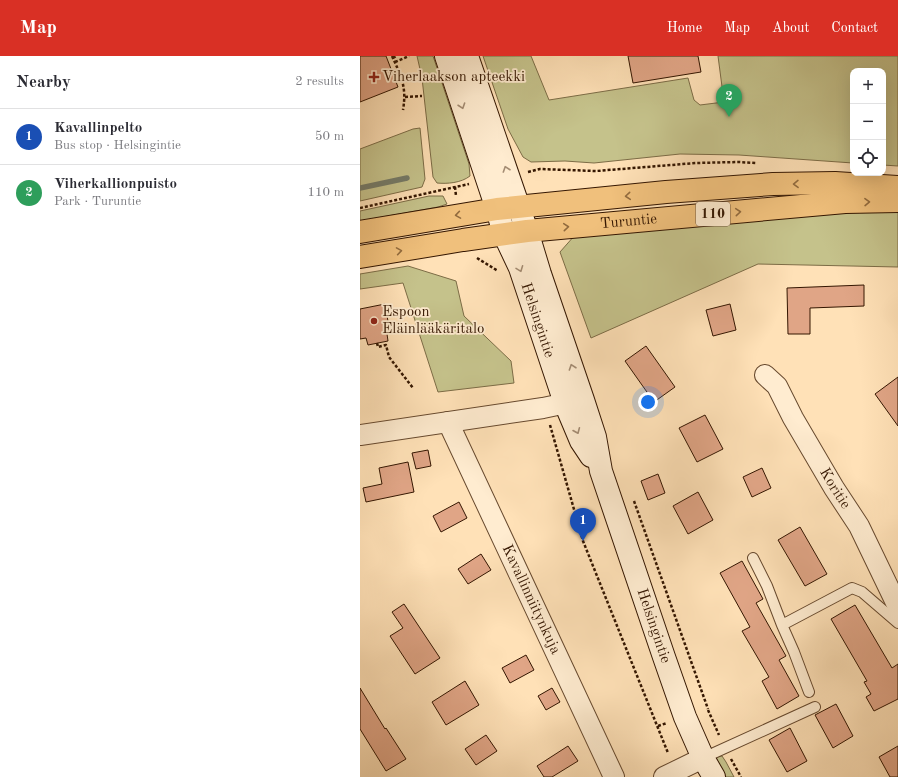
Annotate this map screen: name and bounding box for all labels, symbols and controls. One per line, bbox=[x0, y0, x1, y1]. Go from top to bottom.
text: Map bbox=[20, 19, 57, 38]
text: Home bbox=[667, 21, 702, 35]
text: Map bbox=[724, 21, 750, 35]
text: About bbox=[772, 21, 809, 35]
text: Contact bbox=[831, 21, 878, 35]
map controls bbox=[850, 68, 886, 176]
button: + bbox=[850, 68, 886, 104]
place label: Viherlaakson apteekki bbox=[382, 70, 525, 85]
marker: Viherlaakson apteekki bbox=[369, 72, 379, 82]
text: Nearby bbox=[16, 74, 71, 91]
text: 2 results bbox=[295, 75, 344, 88]
pin: 2 bbox=[716, 84, 742, 117]
one-way arrow bbox=[458, 103, 466, 110]
button: − bbox=[850, 104, 886, 140]
text: Kavallinpelto bbox=[54, 121, 142, 136]
text: 1 bbox=[25, 130, 33, 143]
text: 50 m bbox=[315, 130, 344, 143]
text: Bus stop · Helsingintie bbox=[54, 139, 181, 152]
button: locate bbox=[850, 140, 886, 176]
one-way arrow bbox=[502, 166, 511, 173]
text: Viherkallionpuisto bbox=[54, 177, 177, 192]
one-way arrow bbox=[793, 180, 799, 188]
text: 2 bbox=[25, 186, 33, 199]
text: 110 m bbox=[307, 186, 344, 199]
one-way arrow bbox=[625, 191, 631, 200]
text: Park · Turuntie bbox=[54, 195, 141, 208]
one-way arrow bbox=[864, 197, 870, 206]
road number: 110 bbox=[696, 202, 730, 226]
one-way arrow bbox=[735, 208, 741, 217]
one-way arrow bbox=[455, 210, 461, 218]
street label: Turuntie bbox=[599, 212, 658, 232]
one-way arrow bbox=[563, 223, 569, 232]
one-way arrow bbox=[395, 247, 402, 256]
one-way arrow bbox=[515, 266, 523, 273]
street label: Helsingintie bbox=[518, 281, 557, 360]
place label: Espoon Eläinlääkäritalo bbox=[382, 305, 484, 337]
marker: Espoon Eläinlääkäritalo bbox=[369, 316, 379, 326]
one-way arrow bbox=[568, 363, 577, 370]
your location bbox=[638, 392, 658, 412]
one-way arrow bbox=[572, 427, 580, 435]
street label: Koritie bbox=[817, 465, 853, 512]
pin: 1 bbox=[570, 508, 596, 541]
street label: Kavallinniitynkuja bbox=[499, 542, 563, 657]
street label: Helsingintie bbox=[634, 587, 673, 665]

